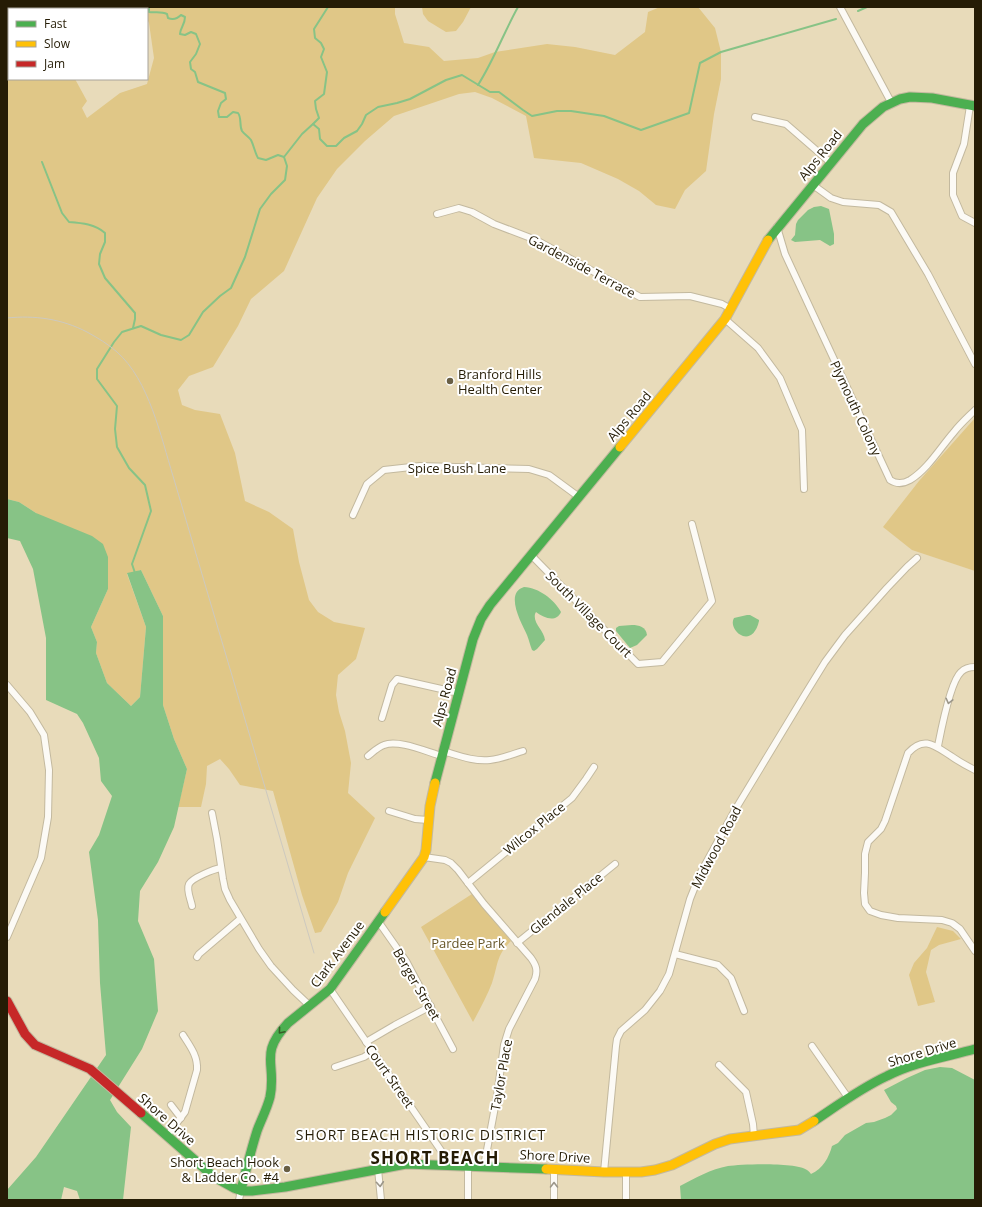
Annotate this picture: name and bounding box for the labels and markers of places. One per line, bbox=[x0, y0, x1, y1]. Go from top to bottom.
place label: Branford Hills Health Center bbox=[458, 365, 543, 398]
marker: Branford Hills Health Center bbox=[445, 376, 455, 386]
place label: Short Beach Hook & Ladder Co. #4 bbox=[170, 1153, 280, 1186]
marker: Short Beach Hook & Ladder Co. #4 bbox=[282, 1164, 292, 1174]

